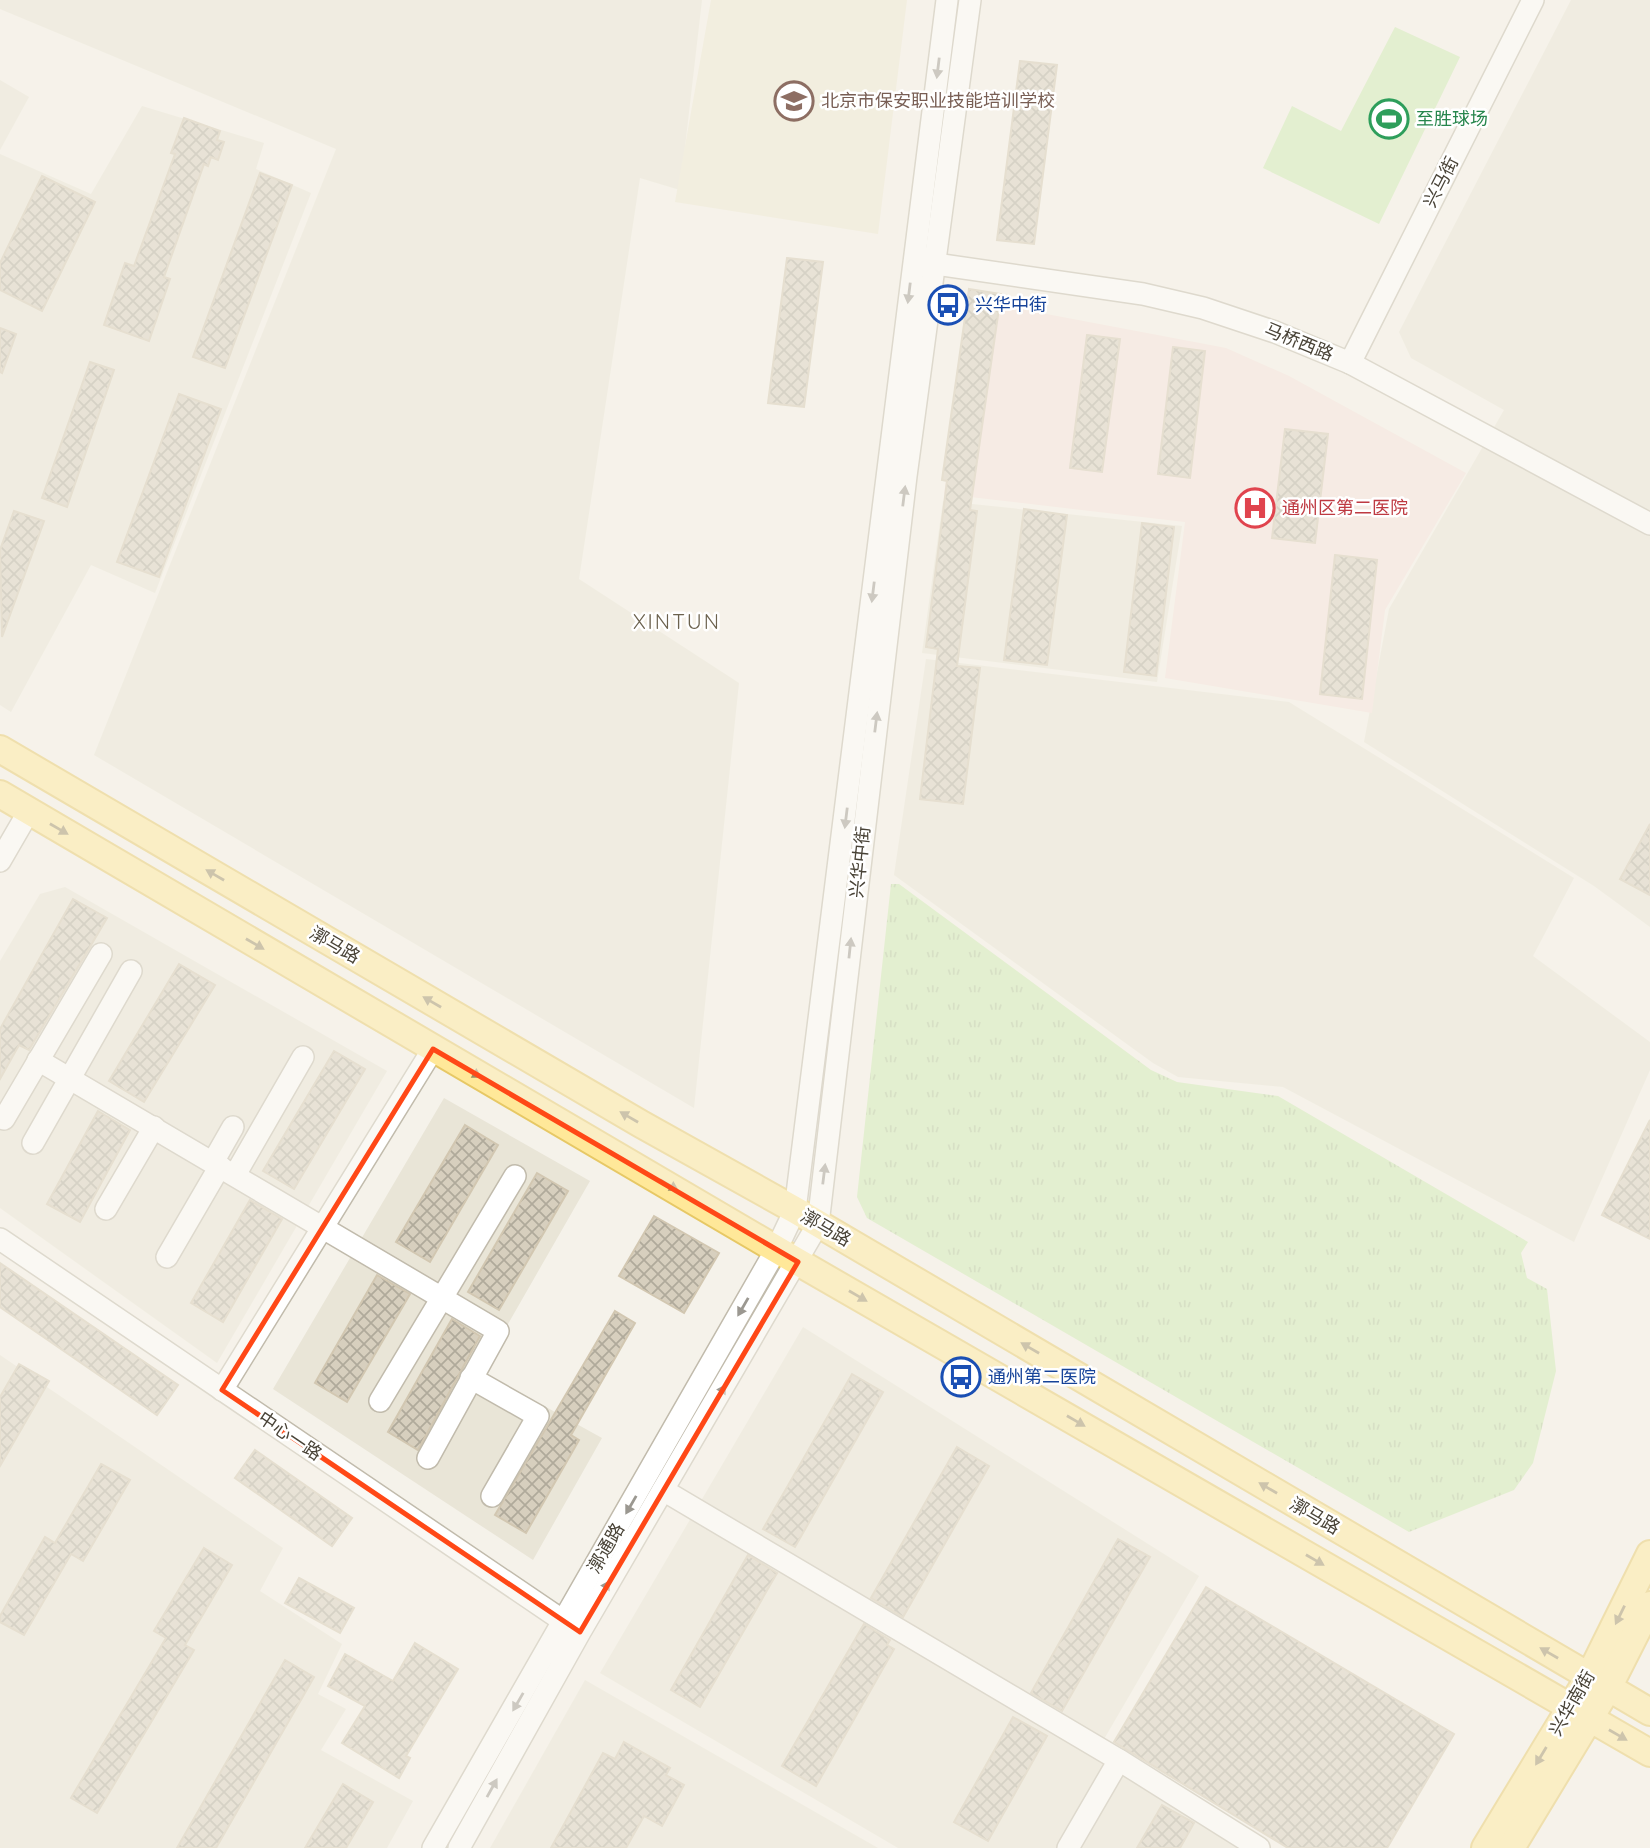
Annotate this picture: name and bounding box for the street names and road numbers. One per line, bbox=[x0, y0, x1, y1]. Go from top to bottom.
street label: 兴马街 bbox=[1418, 152, 1463, 211]
street label: 马桥西路 bbox=[1262, 317, 1337, 366]
street label: 兴华中街 bbox=[844, 825, 875, 899]
street label: 漷马路 bbox=[306, 921, 364, 968]
street label: 漷马路 bbox=[797, 1204, 855, 1251]
street label: 中心一路 bbox=[254, 1406, 327, 1465]
street label: 漷马路 bbox=[1286, 1492, 1344, 1539]
street label: 漷通路 bbox=[582, 1519, 629, 1577]
street label: 兴华南街 bbox=[1544, 1666, 1600, 1740]

